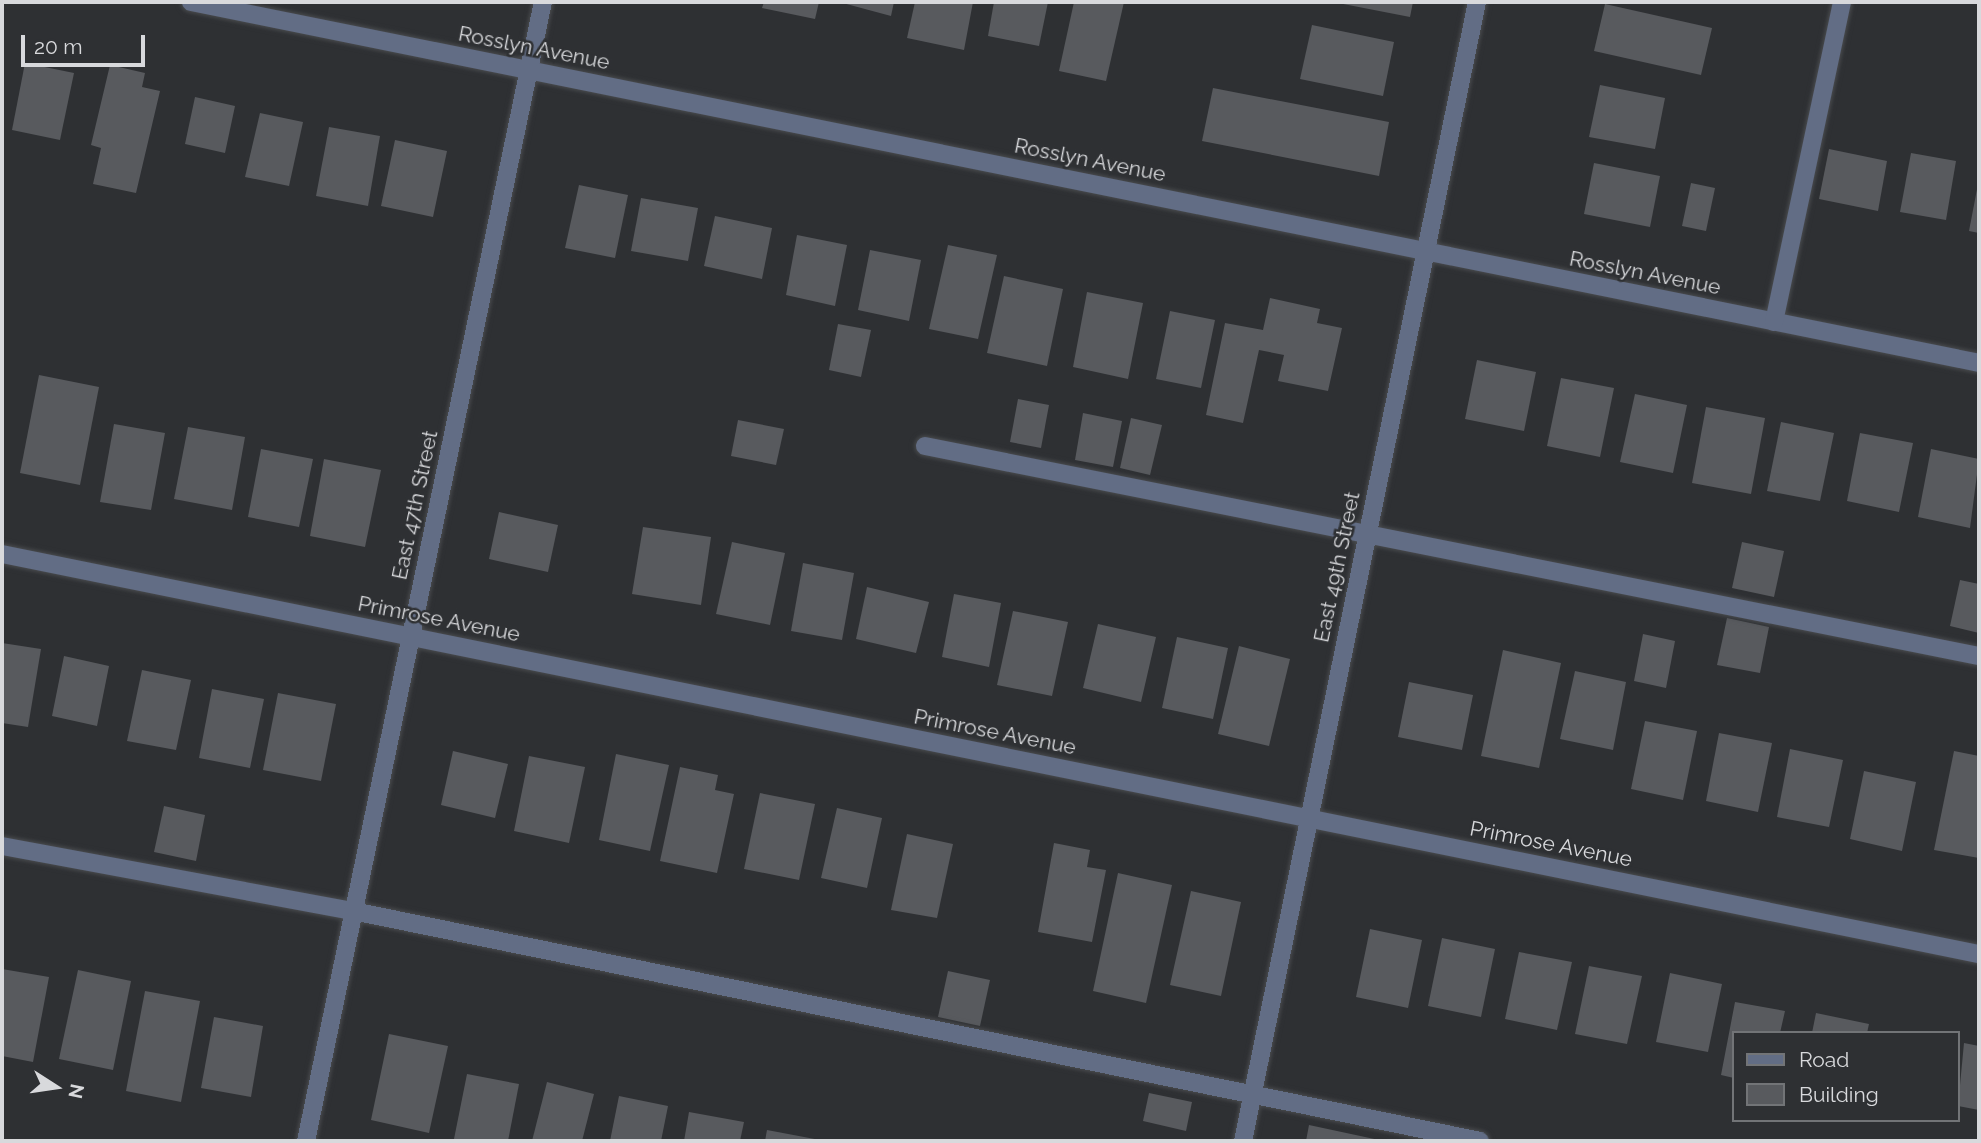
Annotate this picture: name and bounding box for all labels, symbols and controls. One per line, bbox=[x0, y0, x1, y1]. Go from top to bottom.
scale bar bbox=[24, 21, 149, 65]
street label: Rosslyn Avenue bbox=[456, 21, 612, 75]
text: 20 m bbox=[34, 34, 82, 59]
street label: Rosslyn Avenue bbox=[1012, 133, 1168, 187]
street label: Rosslyn Avenue bbox=[1567, 246, 1723, 300]
street label: East 47th Street bbox=[387, 428, 443, 582]
street label: East 49th Street bbox=[1309, 489, 1365, 645]
street label: Primrose Avenue bbox=[355, 591, 523, 647]
street label: Primrose Avenue bbox=[911, 704, 1079, 760]
street label: Primrose Avenue bbox=[1467, 816, 1635, 872]
legend bbox=[1732, 1031, 1960, 1122]
text: Road bbox=[1799, 1047, 1849, 1072]
north arrow bbox=[21, 1052, 91, 1122]
text: N bbox=[64, 1082, 89, 1101]
text: Building bbox=[1799, 1082, 1879, 1107]

